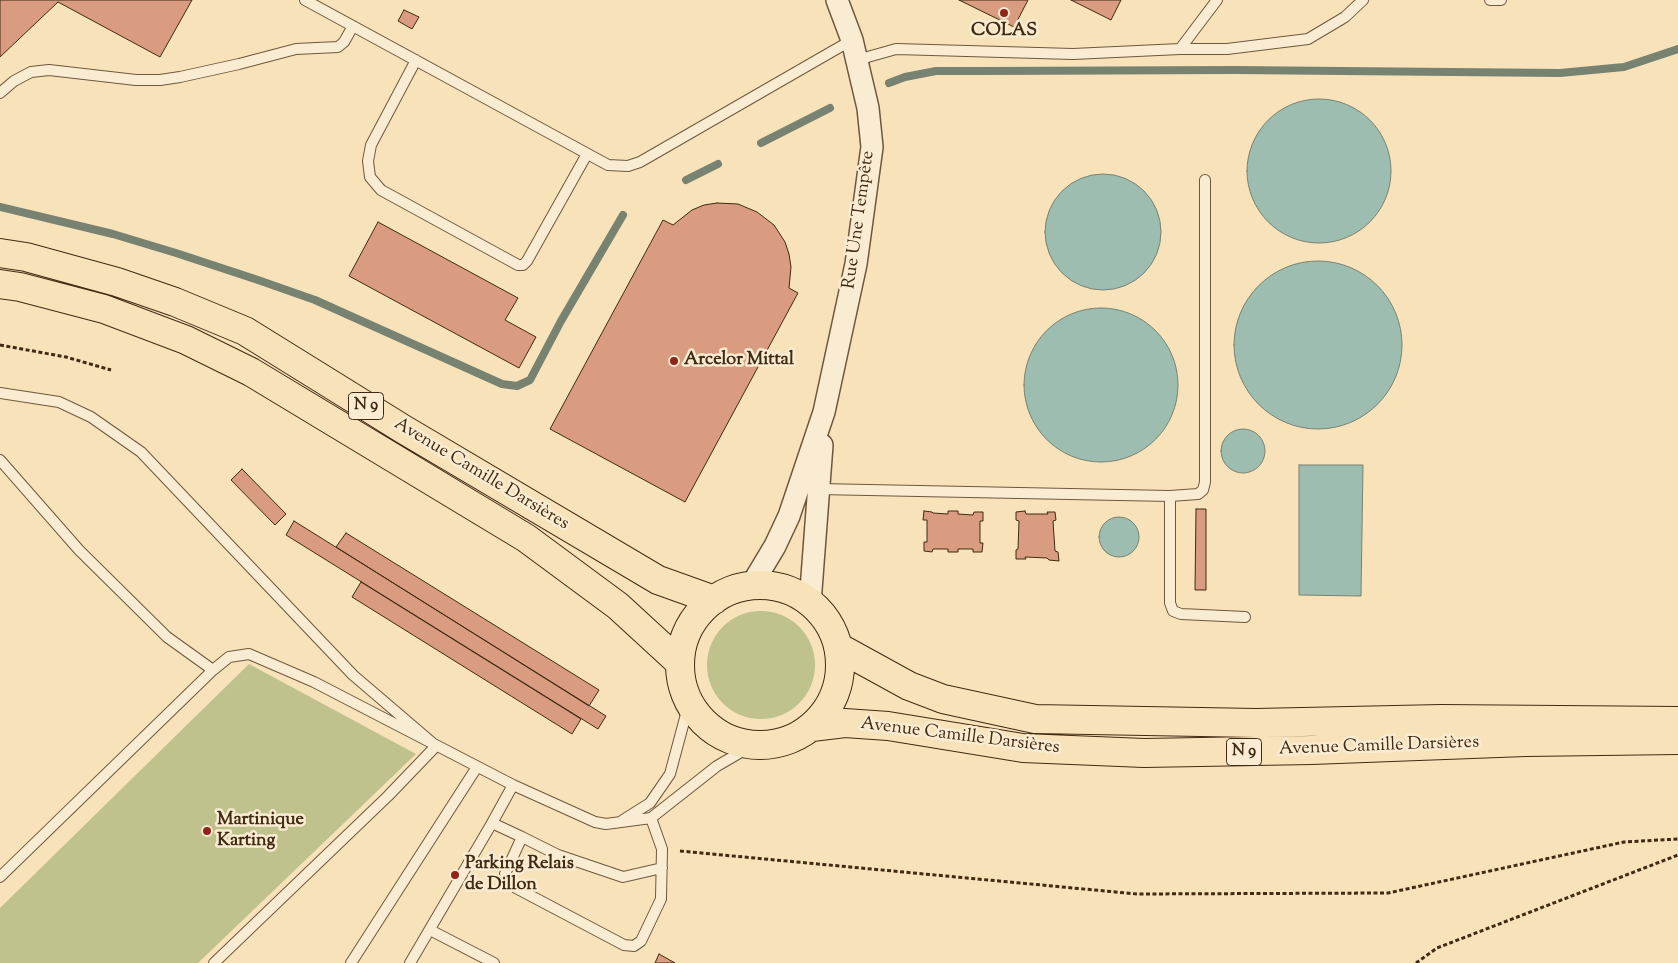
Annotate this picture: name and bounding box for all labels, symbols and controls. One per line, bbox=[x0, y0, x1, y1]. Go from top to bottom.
marker: COLAS bbox=[998, 7, 1010, 19]
place label: COLAS bbox=[971, 21, 1037, 43]
street label: Rue Une Tempête bbox=[840, 150, 880, 290]
place label: Arcelor Mittal bbox=[684, 350, 794, 372]
marker: Arcelor Mittal bbox=[668, 355, 680, 367]
road number: N 9 bbox=[348, 392, 384, 420]
street label: Avenue Camille Darsières bbox=[390, 414, 572, 536]
street label: Avenue Camille Darsières bbox=[859, 714, 1061, 760]
street label: Avenue Camille Darsières bbox=[1279, 733, 1479, 761]
road number: N 9 bbox=[1226, 739, 1262, 766]
place label: Martinique Karting bbox=[217, 810, 304, 852]
marker: Martinique Karting bbox=[201, 825, 213, 837]
place label: Parking Relais de Dillon bbox=[465, 854, 574, 896]
marker: Parking Relais de Dillon bbox=[449, 869, 461, 881]

